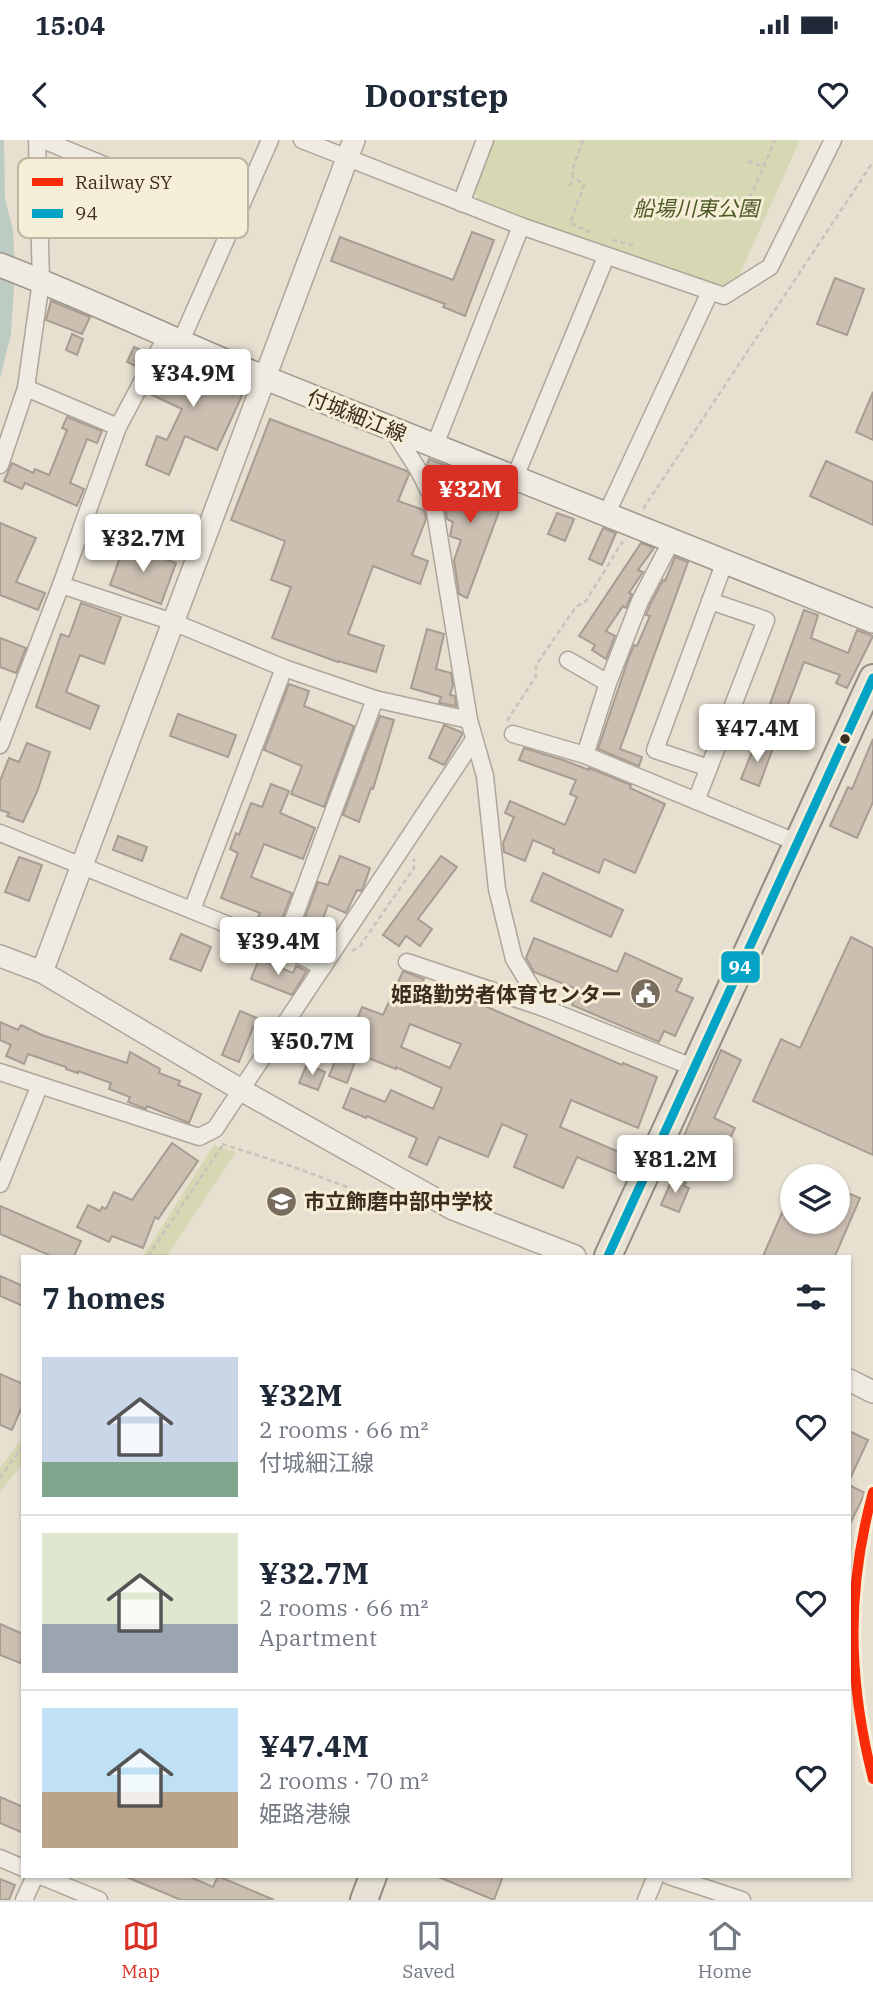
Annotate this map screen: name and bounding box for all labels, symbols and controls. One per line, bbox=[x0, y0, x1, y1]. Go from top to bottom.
text: 15:04 bbox=[35, 8, 105, 42]
text: Doorstep bbox=[365, 74, 508, 116]
icon: back bbox=[21, 76, 59, 114]
icon: heart bbox=[814, 76, 852, 114]
legend bbox=[18, 158, 248, 238]
text: Railway SY bbox=[75, 170, 172, 194]
park label: 船場川東公園 bbox=[633, 194, 762, 222]
text: 94 bbox=[75, 201, 98, 225]
pin: ¥34.9M bbox=[136, 350, 250, 409]
text: ¥34.9M bbox=[151, 357, 235, 387]
street label: 付城細江線 bbox=[303, 382, 411, 448]
pin: ¥32M bbox=[429, 466, 511, 525]
text: ¥32M bbox=[438, 473, 502, 503]
pin: ¥32.7M bbox=[86, 514, 200, 574]
text: ¥32.7M bbox=[101, 522, 185, 552]
pin: ¥47.4M bbox=[700, 704, 814, 764]
text: ¥47.4M bbox=[715, 712, 799, 742]
unlabelled marker bbox=[838, 732, 852, 746]
pin: ¥39.4M bbox=[221, 918, 335, 977]
text: ¥39.4M bbox=[236, 925, 320, 955]
line badge: 94 bbox=[720, 950, 761, 984]
text: 94 bbox=[729, 955, 751, 979]
public building icon: 姫路勤労者体育センター bbox=[628, 977, 662, 1011]
place label: 姫路勤労者体育センター bbox=[391, 980, 622, 1008]
pin: ¥50.7M bbox=[255, 1018, 369, 1077]
text: ¥50.7M bbox=[270, 1025, 354, 1055]
pin: ¥81.2M bbox=[618, 1136, 732, 1195]
text: ¥81.2M bbox=[633, 1143, 717, 1173]
map controls bbox=[780, 1164, 850, 1234]
button: layers bbox=[780, 1164, 850, 1234]
school or university icon: 市立飾磨中部中学校 bbox=[264, 1184, 298, 1218]
place label: 市立飾磨中部中学校 bbox=[304, 1187, 493, 1215]
text: 7 homes bbox=[42, 1278, 165, 1317]
icon: filters bbox=[792, 1278, 830, 1316]
text: ¥32M bbox=[259, 1375, 342, 1414]
icon: home bbox=[98, 1385, 182, 1469]
icon: heart bbox=[792, 1408, 830, 1446]
text: 2 rooms · 66 m² bbox=[259, 1414, 429, 1444]
text: 付城細江線 bbox=[259, 1447, 374, 1477]
text: ¥32.7M bbox=[259, 1553, 369, 1592]
icon: home bbox=[98, 1561, 182, 1645]
icon: heart bbox=[792, 1584, 830, 1622]
text: 2 rooms · 66 m² bbox=[259, 1592, 429, 1622]
text: Apartment bbox=[259, 1622, 377, 1652]
text: ¥47.4M bbox=[259, 1726, 369, 1765]
icon: home bbox=[98, 1736, 182, 1820]
icon: heart bbox=[792, 1759, 830, 1797]
text: 2 rooms · 70 m² bbox=[259, 1765, 429, 1795]
text: 姫路港線 bbox=[259, 1798, 351, 1828]
tab: Map bbox=[121, 1917, 160, 1983]
tab: Saved bbox=[402, 1917, 455, 1983]
tab: Home bbox=[698, 1917, 752, 1983]

